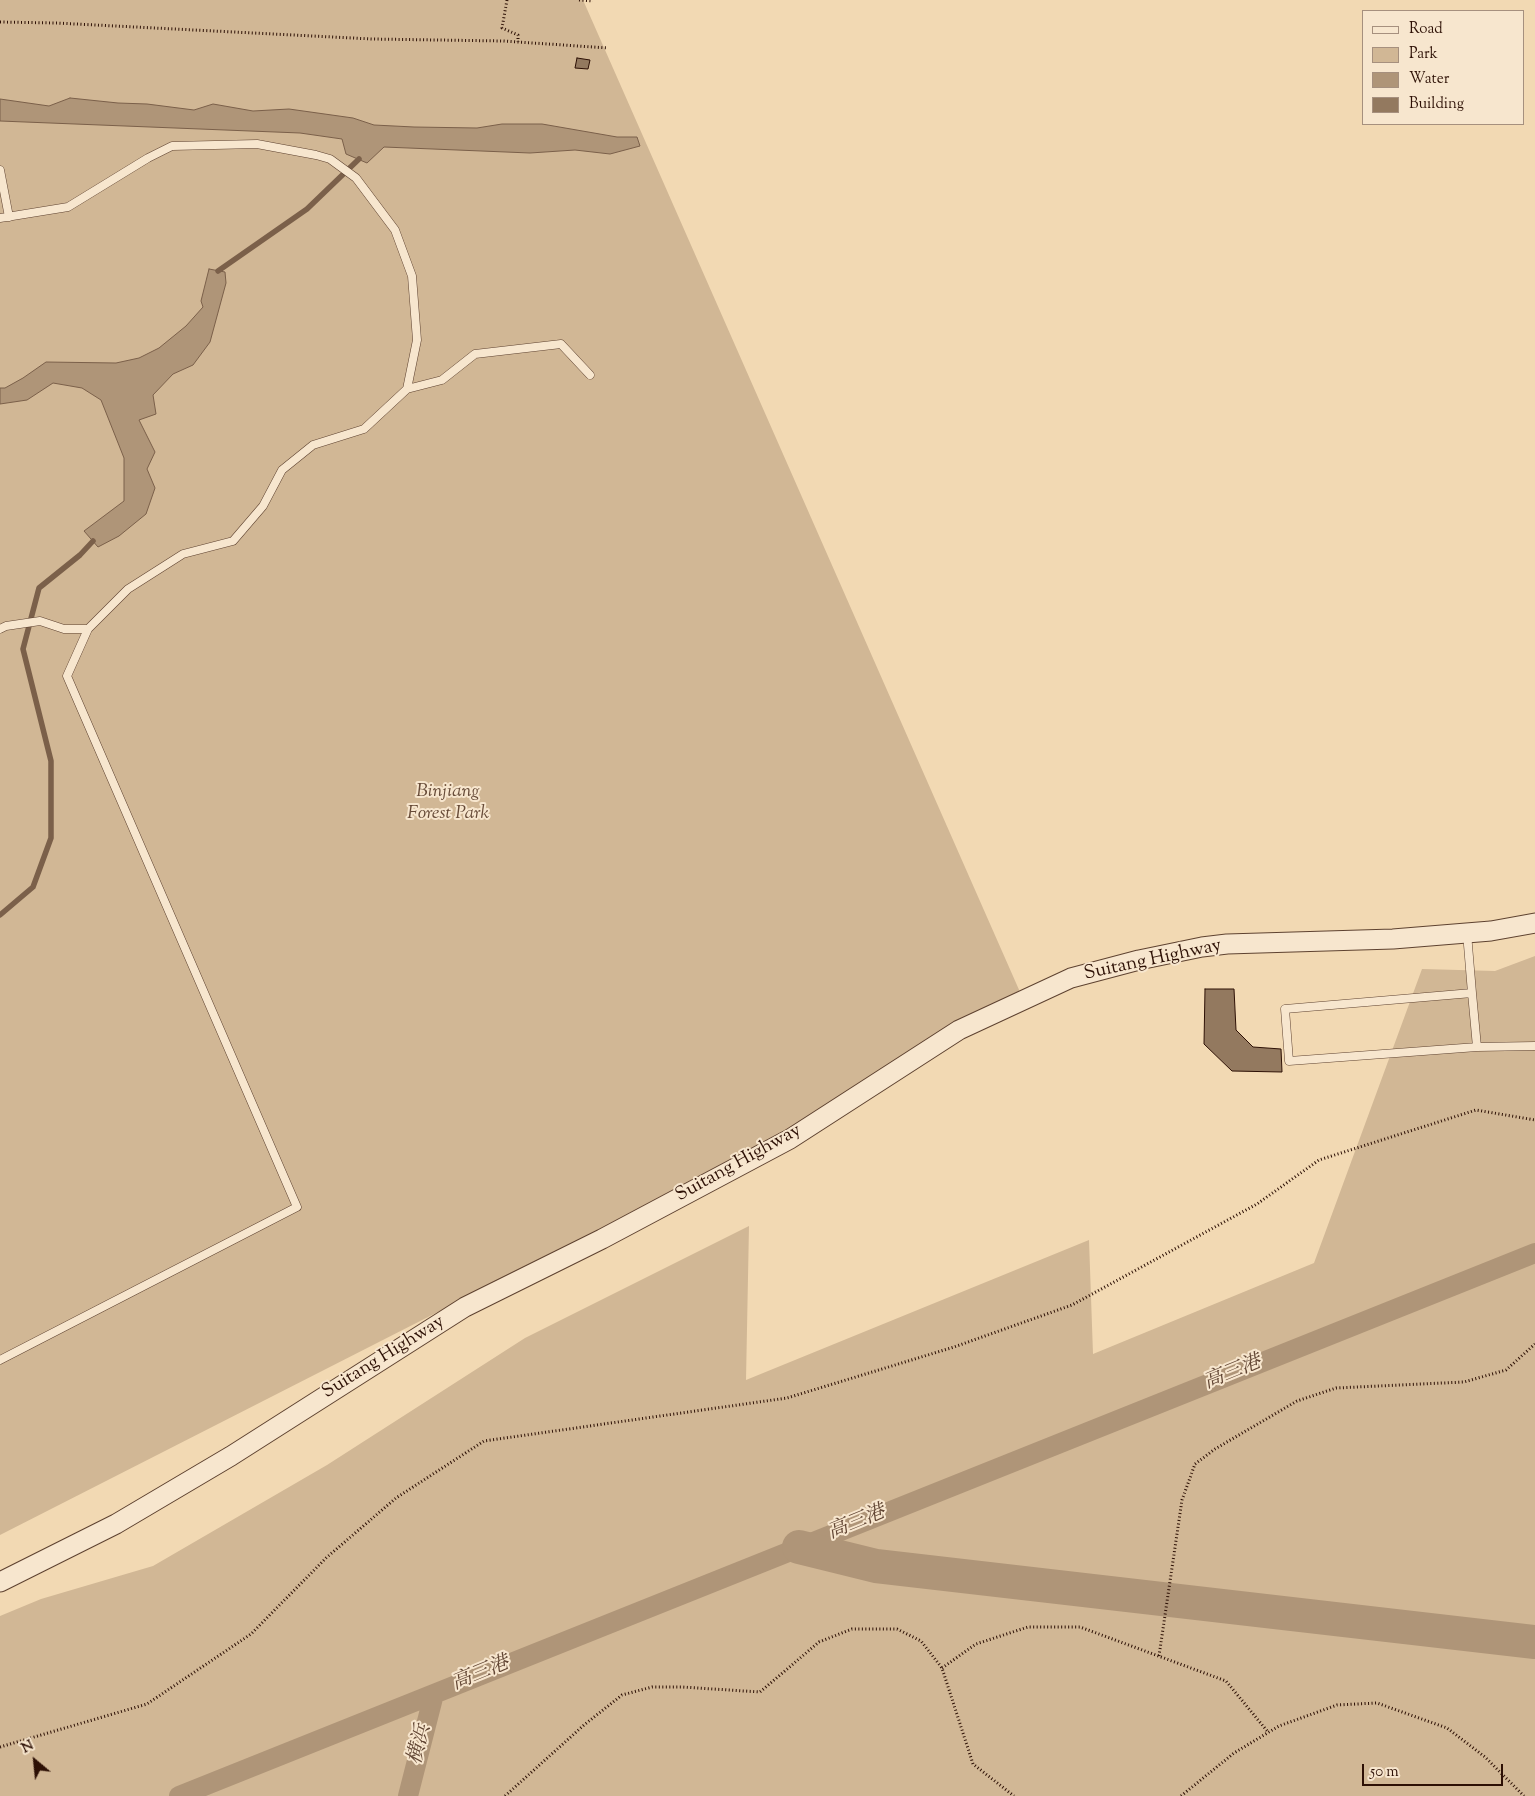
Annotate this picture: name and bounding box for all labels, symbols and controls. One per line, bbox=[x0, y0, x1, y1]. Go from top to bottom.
legend bbox=[1362, 10, 1525, 125]
text: Road bbox=[1409, 19, 1443, 40]
text: Park bbox=[1409, 44, 1438, 65]
text: Water bbox=[1409, 69, 1449, 90]
text: Building bbox=[1409, 94, 1464, 115]
park label: Binjiang Forest Park bbox=[407, 782, 489, 826]
street label: Suitang Highway bbox=[1082, 935, 1224, 987]
street label: Suitang Highway bbox=[672, 1120, 806, 1208]
street label: Suitang Highway bbox=[319, 1311, 449, 1405]
water label: 高三港 bbox=[1201, 1352, 1265, 1396]
water label: 高三港 bbox=[825, 1502, 889, 1546]
water label: 高三港 bbox=[449, 1653, 513, 1697]
water label: 横浜 bbox=[405, 1723, 437, 1767]
north arrow bbox=[10, 1736, 60, 1786]
text: N bbox=[18, 1736, 38, 1759]
scale bar bbox=[1365, 1754, 1506, 1786]
text: 50 m bbox=[1370, 1762, 1399, 1783]

